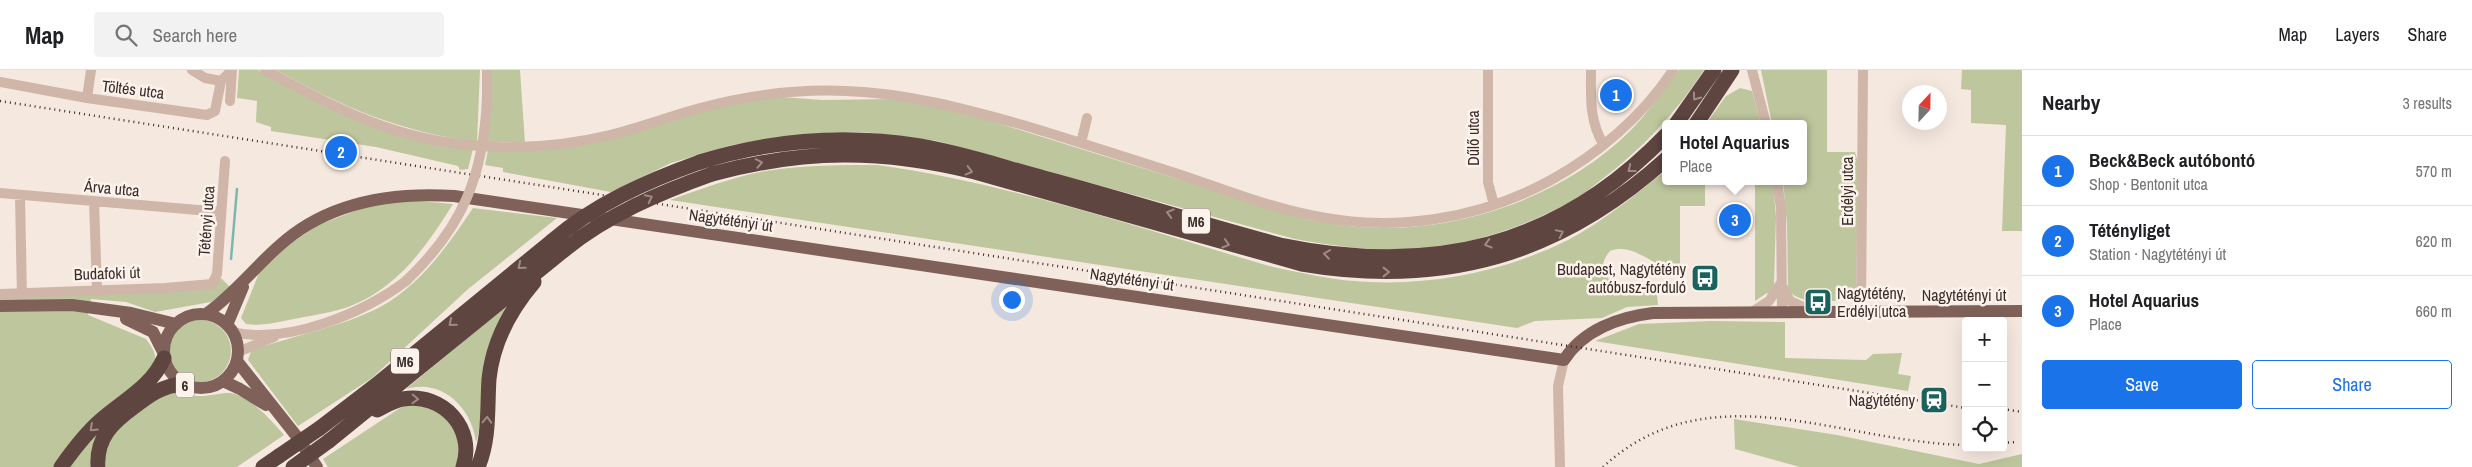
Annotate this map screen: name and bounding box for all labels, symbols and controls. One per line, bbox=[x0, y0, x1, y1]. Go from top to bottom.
search box bbox=[94, 12, 444, 57]
text: Map bbox=[25, 19, 64, 51]
icon: search bbox=[112, 21, 140, 49]
text: Search here bbox=[152, 22, 237, 48]
text: Map bbox=[2279, 22, 2307, 47]
text: Layers bbox=[2335, 22, 2380, 47]
text: Share bbox=[2408, 22, 2447, 47]
street label: Töltés utca bbox=[101, 74, 166, 104]
pin: 1 bbox=[1600, 76, 1632, 114]
north arrow bbox=[1902, 85, 1947, 130]
text: Nearby bbox=[2042, 88, 2100, 117]
one-way arrow bbox=[1692, 92, 1702, 101]
text: 3 results bbox=[2402, 92, 2452, 114]
street label: Dűlő utca bbox=[1462, 110, 1484, 166]
popup bbox=[1662, 120, 1807, 185]
text: Hotel Aquarius bbox=[1679, 129, 1790, 155]
pin: 2 bbox=[325, 133, 357, 171]
text: Beck&Beck autóbontó bbox=[2089, 147, 2255, 173]
text: Place bbox=[1679, 155, 1712, 177]
street label: Erdélyi utca bbox=[1836, 156, 1858, 226]
one-way arrow bbox=[755, 158, 764, 168]
text: 1 bbox=[2054, 160, 2062, 182]
text: 570 m bbox=[2416, 160, 2452, 182]
one-way arrow bbox=[1628, 163, 1637, 171]
one-way arrow bbox=[964, 165, 973, 176]
text: Shop · Bentonit utca bbox=[2089, 173, 2208, 195]
street label: Árva utca bbox=[82, 175, 141, 201]
street label: Tétényi utca bbox=[193, 184, 219, 257]
one-way arrow bbox=[644, 194, 653, 205]
pin: 3 bbox=[1719, 201, 1751, 239]
street label: Nagytétényi út bbox=[688, 203, 775, 237]
road number: M6 bbox=[1182, 208, 1210, 234]
one-way arrow bbox=[1167, 209, 1175, 219]
text: Tétényliget bbox=[2089, 217, 2170, 243]
one-way arrow bbox=[1554, 229, 1563, 239]
text: 2 bbox=[2054, 230, 2062, 252]
text: 620 m bbox=[2416, 230, 2452, 252]
one-way arrow bbox=[1222, 238, 1230, 248]
one-way arrow bbox=[1485, 239, 1493, 249]
text: Station · Nagytétényi út bbox=[2089, 243, 2226, 265]
one-way arrow bbox=[1323, 249, 1332, 259]
place label: Budapest, Nagytétény autóbusz-forduló bbox=[1557, 258, 1686, 298]
street label: Budafoki út bbox=[73, 261, 141, 285]
one-way arrow bbox=[517, 261, 526, 270]
street label: Nagytétényi út bbox=[1089, 262, 1176, 296]
bus stop icon: Budapest, Nagytétény autóbusz-forduló bbox=[1690, 263, 1720, 293]
one-way arrow bbox=[1382, 267, 1390, 277]
place label: Nagytétény, Erdélyi utca bbox=[1837, 282, 1907, 322]
street label: Nagytétényi út bbox=[1922, 284, 2007, 306]
your location bbox=[999, 287, 1025, 313]
bus stop icon: Nagytétény, Erdélyi utca bbox=[1803, 287, 1833, 317]
text: Hotel Aquarius bbox=[2089, 287, 2199, 313]
text: 3 bbox=[2054, 300, 2062, 322]
text: 660 m bbox=[2416, 300, 2452, 322]
text: Place bbox=[2089, 313, 2122, 335]
one-way arrow bbox=[448, 317, 457, 326]
map controls bbox=[1962, 317, 2007, 452]
button: + bbox=[1962, 317, 2007, 362]
road number: M6 bbox=[391, 348, 419, 374]
button: Save bbox=[2042, 360, 2242, 409]
button: Share bbox=[2252, 360, 2452, 409]
button: − bbox=[1962, 362, 2007, 407]
road number: 6 bbox=[176, 372, 194, 398]
station icon: Nagytétény bbox=[1919, 385, 1949, 415]
place label: Nagytétény bbox=[1849, 389, 1915, 411]
one-way arrow bbox=[411, 394, 419, 404]
button: locate bbox=[1962, 407, 2007, 452]
one-way arrow bbox=[482, 415, 493, 423]
one-way arrow bbox=[89, 422, 98, 431]

